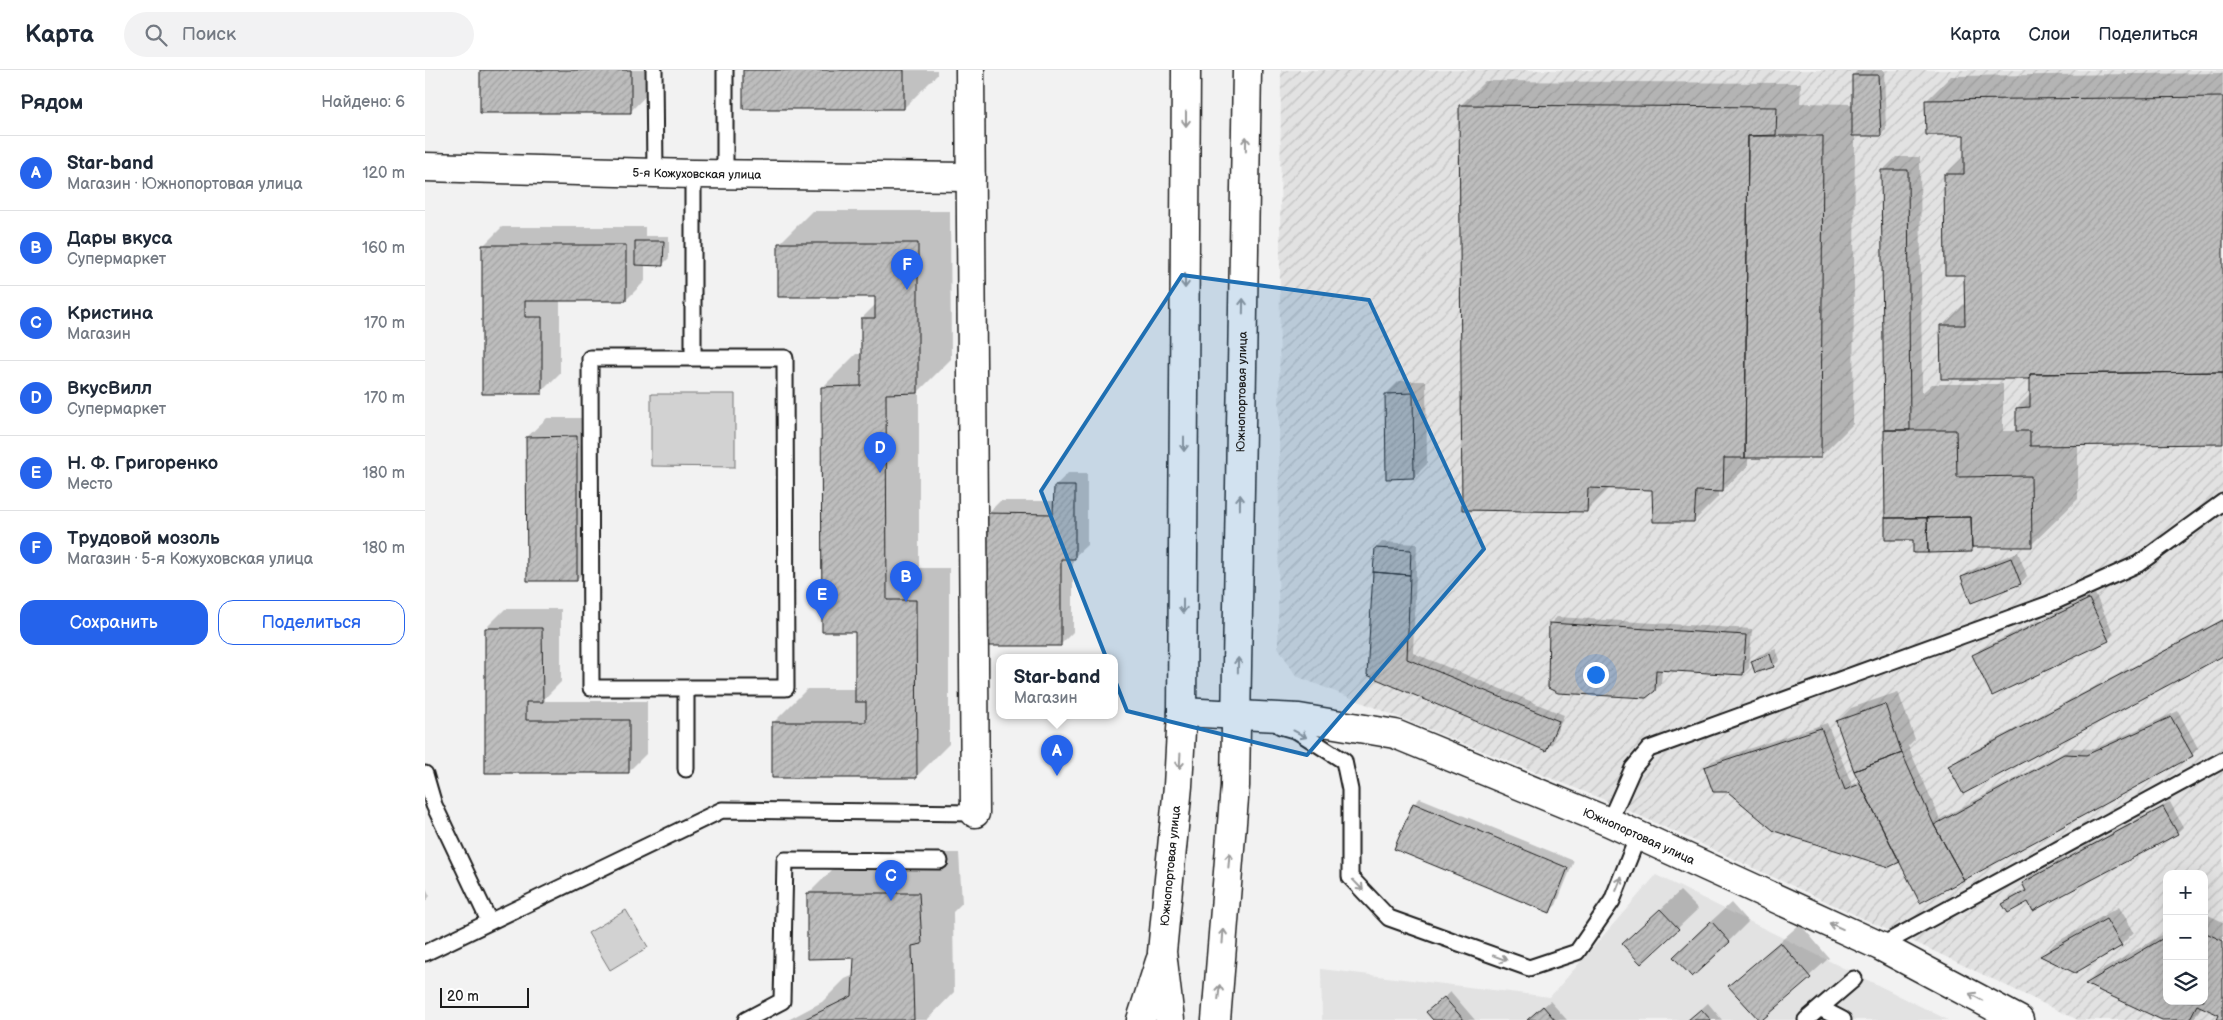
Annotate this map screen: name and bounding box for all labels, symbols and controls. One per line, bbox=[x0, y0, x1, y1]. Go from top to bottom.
search box bbox=[124, 12, 474, 57]
text: Карта bbox=[25, 20, 94, 49]
icon: search bbox=[142, 21, 170, 49]
text: Поиск bbox=[182, 23, 236, 46]
text: Карта bbox=[1950, 24, 2000, 45]
text: Слои bbox=[2028, 24, 2070, 45]
text: Поделиться bbox=[2098, 24, 2198, 45]
text: Рядом bbox=[20, 90, 83, 115]
text: Найдено: 6 bbox=[321, 93, 405, 112]
one-way arrow bbox=[1181, 110, 1190, 126]
one-way arrow bbox=[1241, 136, 1250, 152]
text: Star-band bbox=[67, 152, 154, 175]
text: A bbox=[31, 164, 41, 183]
text: 120 m bbox=[362, 164, 405, 183]
street label: 5-я Кожуховская улица bbox=[632, 165, 762, 182]
text: Магазин · Южнопортовая улица bbox=[67, 175, 303, 194]
text: Дары вкуса bbox=[67, 227, 172, 250]
text: B bbox=[30, 239, 42, 258]
text: 160 m bbox=[362, 239, 405, 258]
pin: F bbox=[891, 249, 923, 290]
text: Супермаркет bbox=[67, 250, 166, 269]
one-way arrow bbox=[1180, 272, 1190, 289]
one-way arrow bbox=[1238, 299, 1248, 315]
text: Кристина bbox=[67, 302, 153, 325]
text: C bbox=[30, 314, 42, 333]
text: 170 m bbox=[364, 314, 405, 333]
text: Магазин bbox=[67, 325, 131, 344]
street label: Южнопортовая улица bbox=[1233, 331, 1250, 452]
text: ВкусВилл bbox=[67, 377, 152, 400]
text: D bbox=[30, 389, 42, 408]
text: 170 m bbox=[364, 389, 405, 408]
text: Супермаркет bbox=[67, 400, 166, 419]
pin: D bbox=[864, 432, 896, 473]
one-way arrow bbox=[1179, 435, 1189, 451]
text: Н. Ф. Григоренко bbox=[67, 452, 218, 475]
text: E bbox=[31, 464, 41, 483]
text: 180 m bbox=[363, 464, 405, 483]
text: Место bbox=[67, 475, 113, 494]
one-way arrow bbox=[1236, 494, 1245, 510]
text: Трудовой мозоль bbox=[67, 527, 220, 550]
text: F bbox=[31, 539, 41, 558]
text: 180 m bbox=[363, 539, 405, 558]
text: Магазин · 5-я Кожуховская улица bbox=[67, 550, 313, 569]
pin: B bbox=[890, 561, 922, 602]
pin: E bbox=[806, 579, 838, 620]
one-way arrow bbox=[1178, 598, 1188, 614]
button: Сохранить bbox=[20, 600, 208, 645]
button: Поделиться bbox=[218, 600, 405, 645]
popup bbox=[996, 654, 1118, 719]
one-way arrow bbox=[1233, 657, 1243, 673]
your location bbox=[1583, 662, 1609, 688]
text: Star-band bbox=[1014, 666, 1100, 689]
text: Магазин bbox=[1014, 689, 1077, 708]
one-way arrow bbox=[1293, 729, 1308, 739]
pin: A bbox=[1041, 735, 1073, 776]
one-way arrow bbox=[1175, 753, 1184, 769]
street label: Южнопортовая улица bbox=[1157, 805, 1184, 927]
street label: Южнопортовая улица bbox=[1581, 805, 1697, 868]
one-way arrow bbox=[1225, 852, 1234, 868]
pin: C bbox=[875, 860, 907, 901]
map controls bbox=[2163, 870, 2208, 1005]
button: + bbox=[2163, 870, 2208, 915]
one-way arrow bbox=[1615, 877, 1624, 892]
one-way arrow bbox=[1352, 879, 1364, 891]
button: − bbox=[2163, 915, 2208, 960]
one-way arrow bbox=[1829, 921, 1844, 931]
one-way arrow bbox=[1219, 929, 1228, 945]
one-way arrow bbox=[1491, 954, 1507, 963]
button: layers bbox=[2163, 960, 2208, 1005]
one-way arrow bbox=[1214, 984, 1224, 1000]
scale bar bbox=[440, 985, 529, 1008]
text: 20 m bbox=[447, 988, 479, 1005]
one-way arrow bbox=[1969, 992, 1984, 1002]

